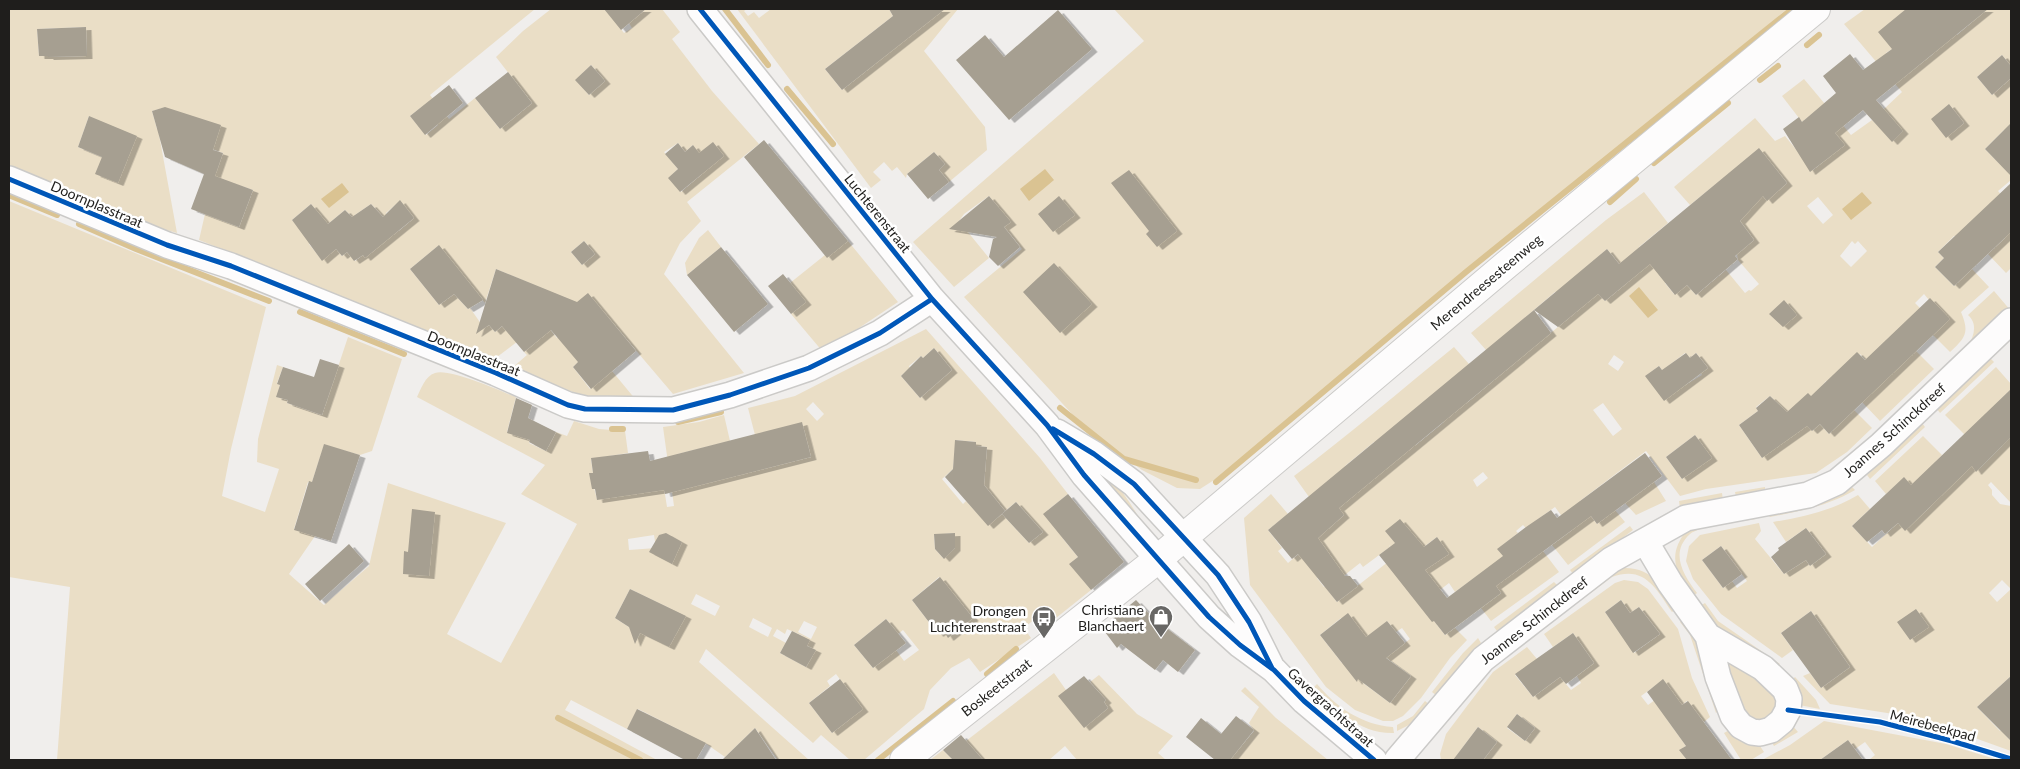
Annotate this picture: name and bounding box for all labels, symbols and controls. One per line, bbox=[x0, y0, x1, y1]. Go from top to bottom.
street label: Luchterenstraat bbox=[841, 170, 915, 256]
street label: Doornplasstraat bbox=[48, 177, 146, 231]
street label: Merendreesesteenweg bbox=[1427, 230, 1545, 334]
street label: Doornplasstraat bbox=[425, 327, 523, 379]
street label: Joannes Schinckdreef bbox=[1839, 379, 1949, 481]
street label: Joannes Schinckdreef bbox=[1477, 573, 1591, 667]
place label: Christiane Blanchaert bbox=[1078, 601, 1144, 634]
place label: Drongen Luchterenstraat bbox=[930, 602, 1026, 635]
shop icon: Christiane Blanchaert bbox=[1148, 604, 1174, 638]
bus stop icon: Drongen Luchterenstraat bbox=[1031, 605, 1057, 639]
street label: Boskeetstraat bbox=[958, 654, 1034, 720]
street label: Gavergrachtstraat bbox=[1284, 664, 1378, 750]
street label: Meirebeekpad bbox=[1888, 705, 1978, 745]

